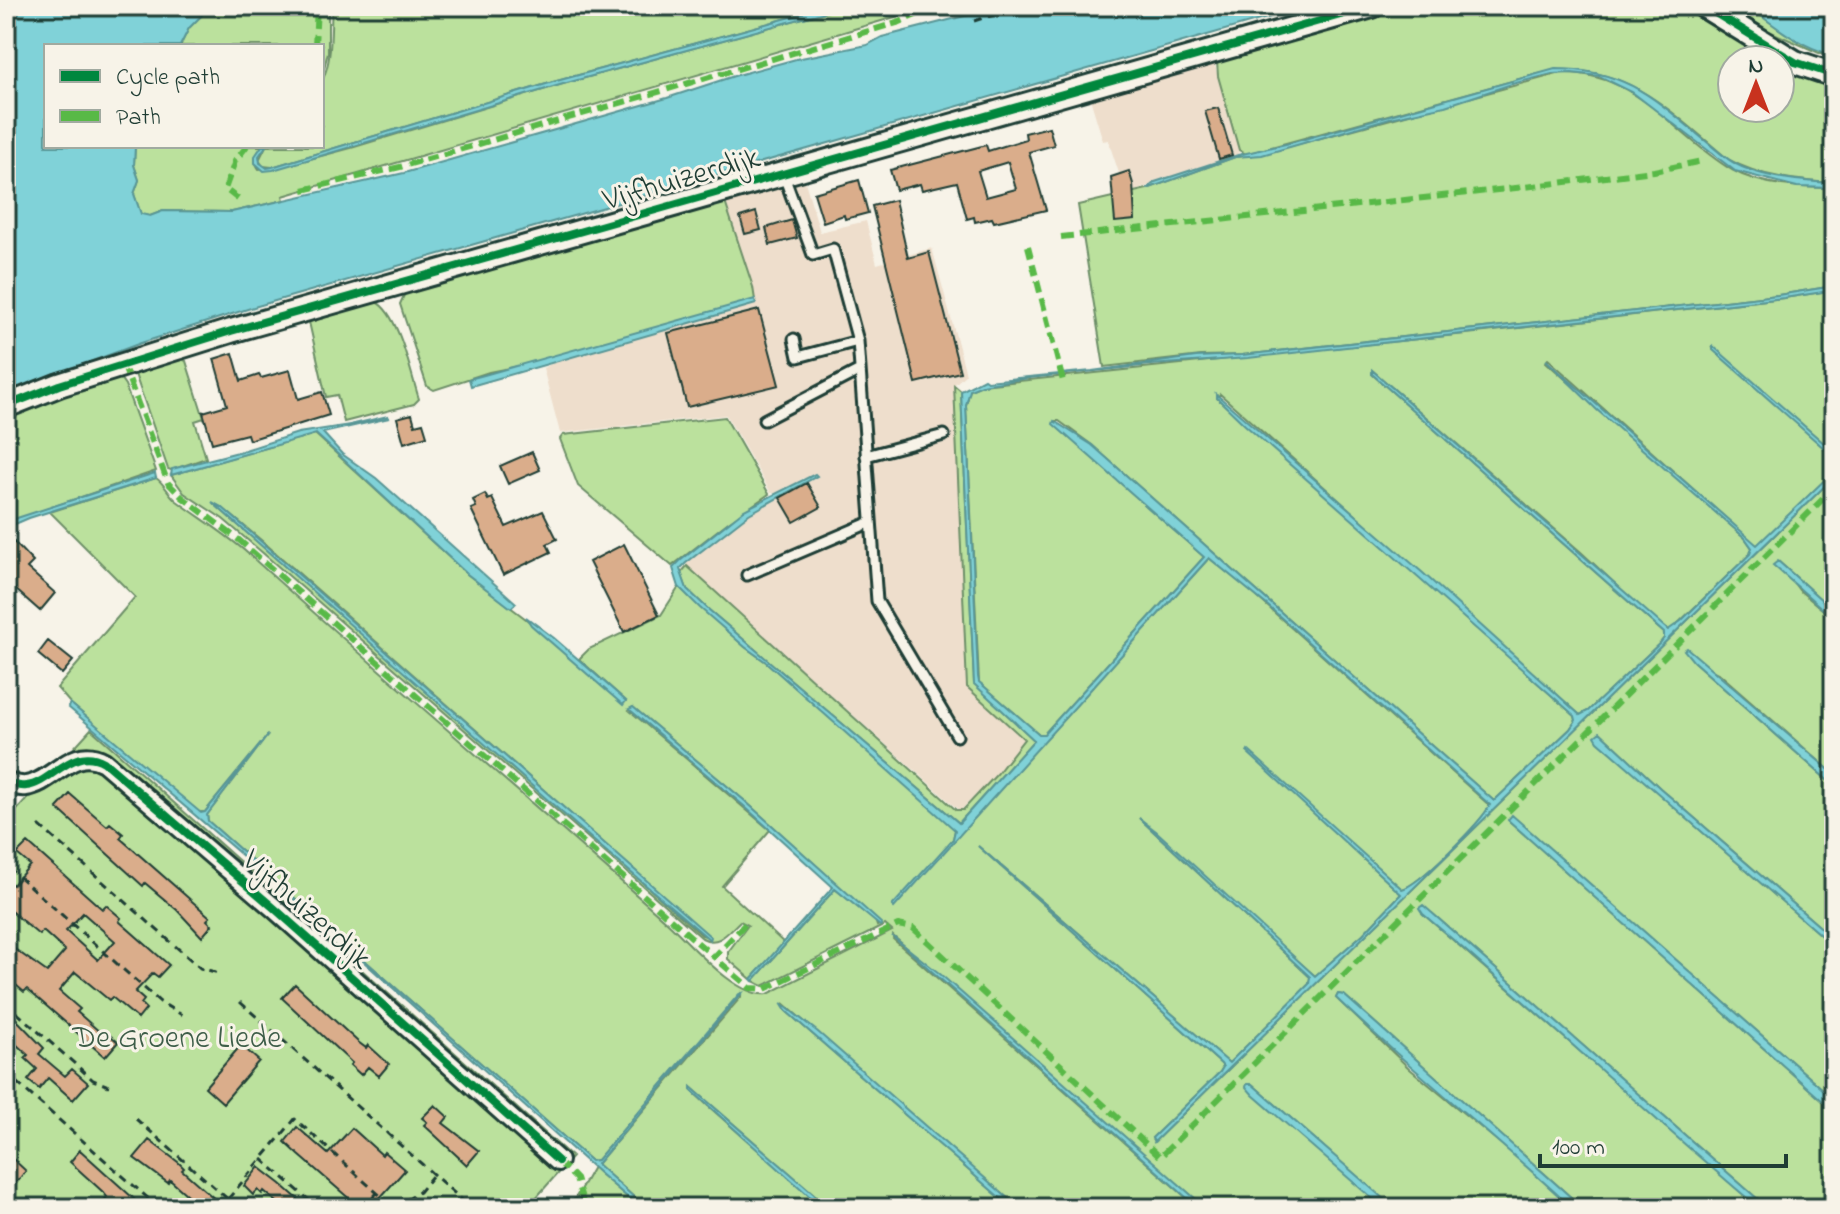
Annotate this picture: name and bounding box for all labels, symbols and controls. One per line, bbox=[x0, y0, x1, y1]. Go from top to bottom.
legend bbox=[44, 44, 324, 148]
north arrow bbox=[1716, 44, 1796, 124]
text: N bbox=[1749, 51, 1763, 83]
text: Cycle path bbox=[116, 61, 220, 97]
text: Path bbox=[116, 101, 161, 136]
street label: Vijfhuizerdijk bbox=[597, 135, 767, 225]
street label: Vijfhuizerdijk bbox=[229, 838, 382, 983]
park label: De Groene Liede bbox=[71, 1016, 282, 1063]
scale bar bbox=[1540, 1118, 1786, 1168]
text: 100 m bbox=[1552, 1131, 1605, 1166]

